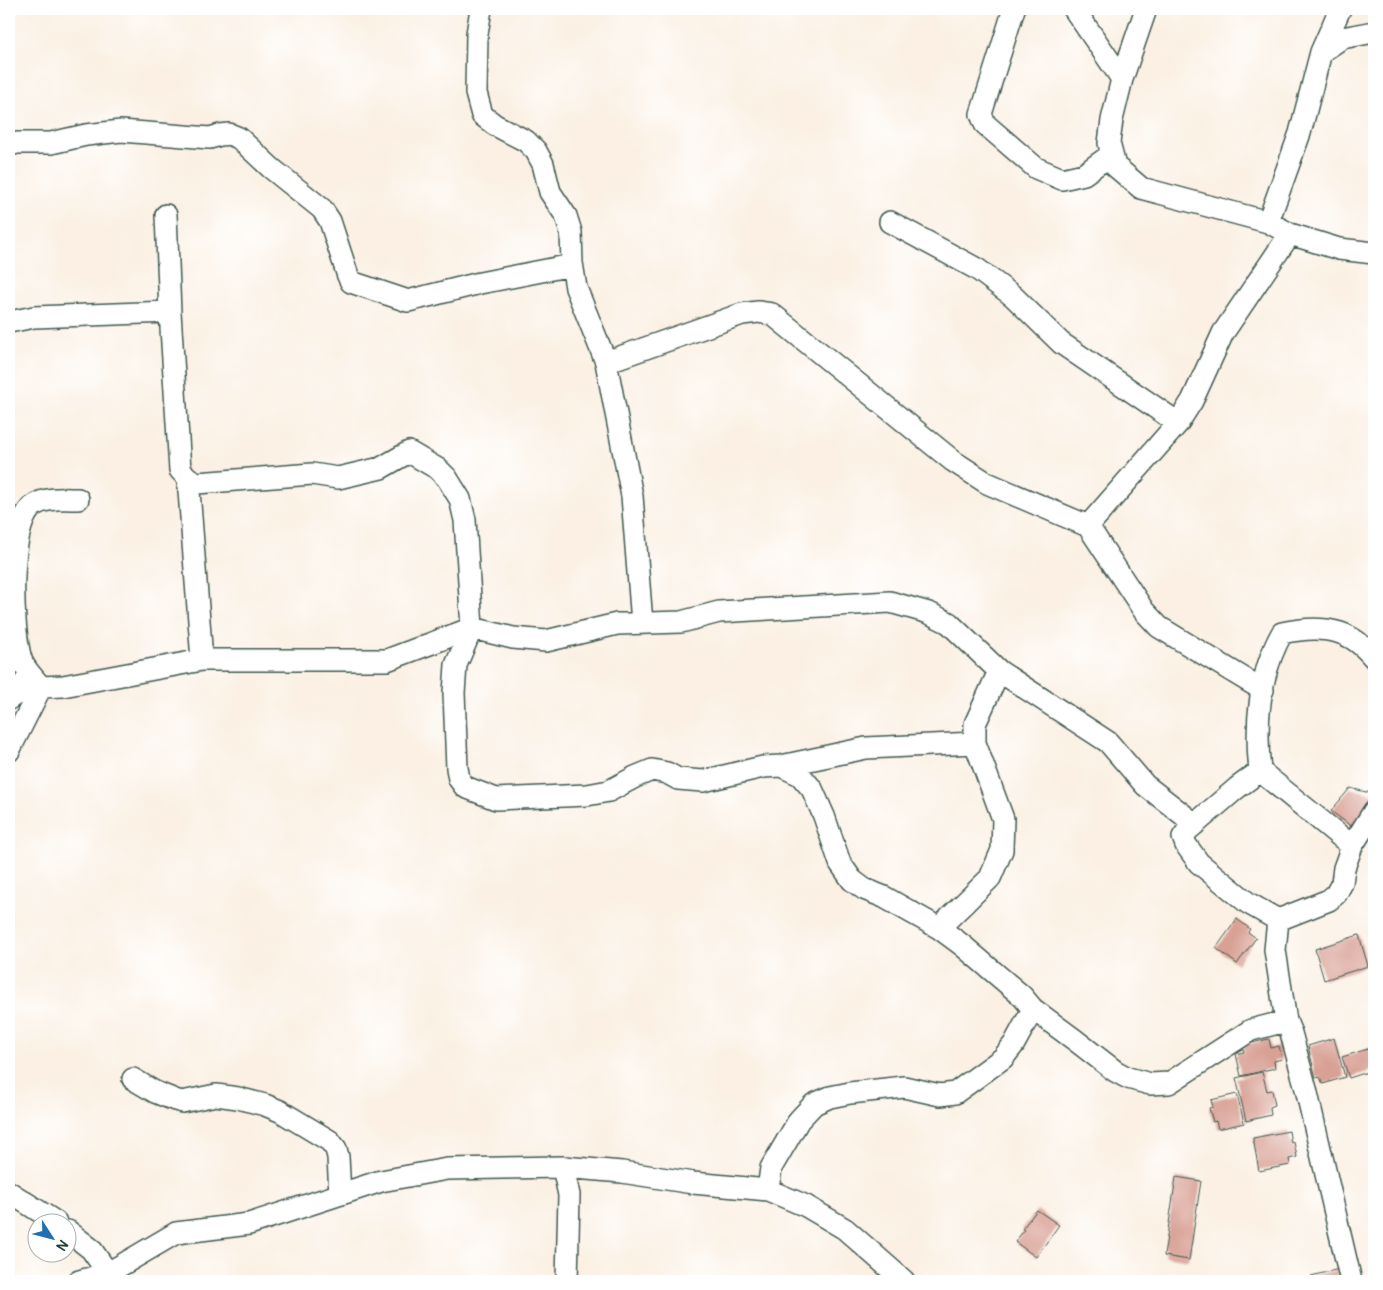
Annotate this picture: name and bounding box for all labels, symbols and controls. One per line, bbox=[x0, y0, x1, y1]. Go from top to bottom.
north arrow bbox=[28, 1212, 78, 1262]
text: N bbox=[52, 1237, 72, 1254]

